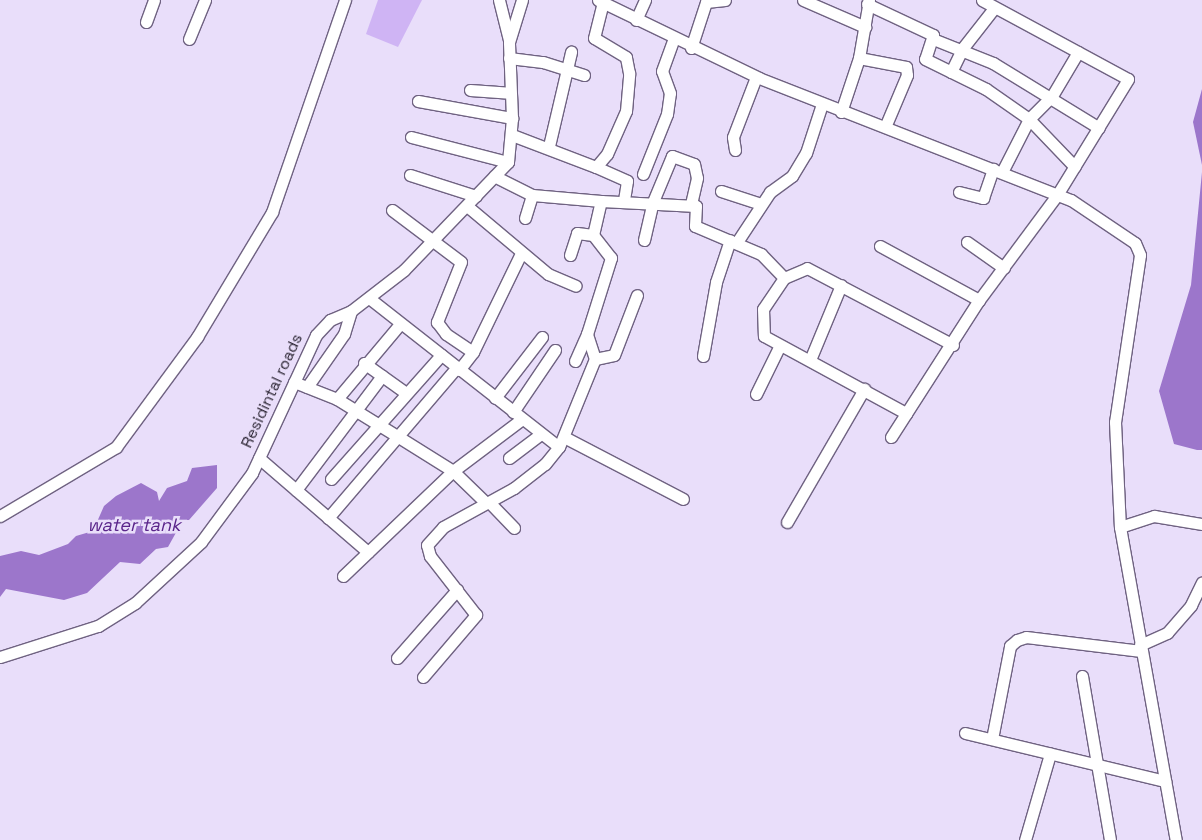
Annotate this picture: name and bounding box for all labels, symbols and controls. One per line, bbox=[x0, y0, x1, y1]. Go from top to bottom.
street label: Residintal roads bbox=[237, 331, 307, 451]
water label: water tank bbox=[87, 514, 181, 536]

